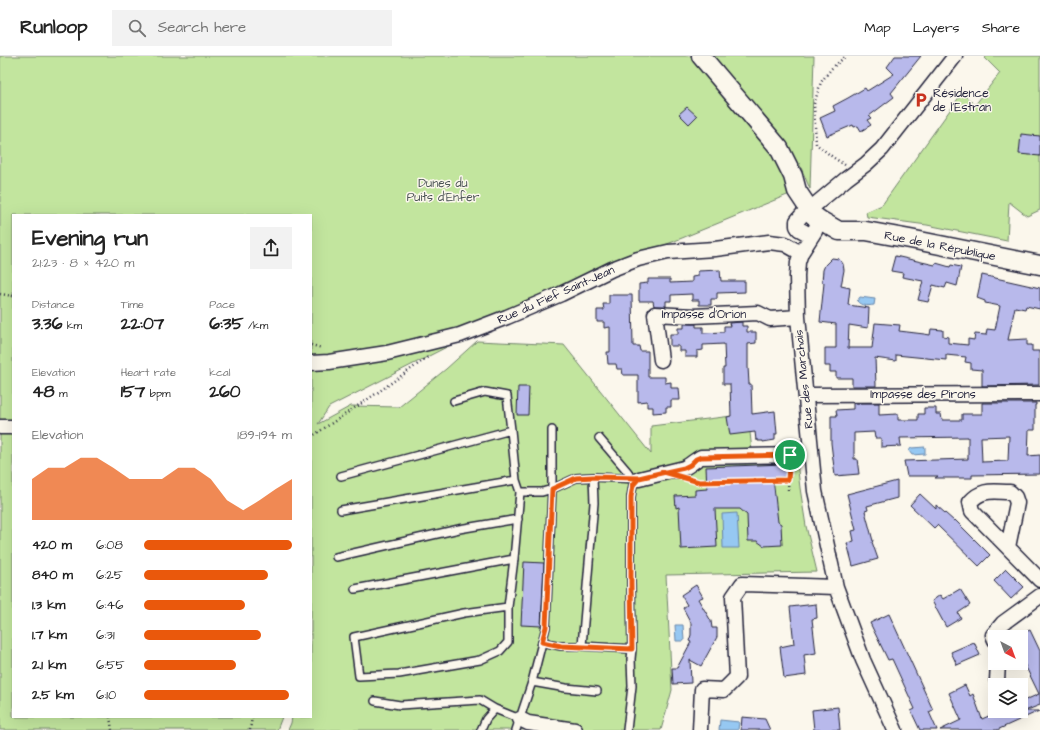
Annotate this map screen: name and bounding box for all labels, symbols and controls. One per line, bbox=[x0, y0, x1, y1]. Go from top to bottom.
search box bbox=[112, 10, 392, 46]
text: Runloop bbox=[20, 14, 88, 41]
icon: search bbox=[126, 17, 148, 39]
text: Search here bbox=[158, 17, 246, 38]
text: Map bbox=[864, 18, 891, 38]
text: Layers bbox=[913, 18, 960, 38]
text: Share bbox=[982, 18, 1020, 38]
place label: Résidence de l'Estran bbox=[933, 85, 991, 116]
parking icon: Résidence de l'Estran bbox=[912, 91, 930, 109]
park label: Dunes du Puits d'Enfer bbox=[407, 175, 480, 206]
text: Evening run bbox=[32, 223, 148, 254]
button: share bbox=[250, 227, 292, 269]
street label: Rue de la République bbox=[883, 227, 998, 265]
text: 21:23 · 8 × 420 m bbox=[32, 254, 134, 272]
street label: Rue du Fief Saint-Jean bbox=[495, 261, 617, 329]
text: Distance bbox=[32, 297, 75, 312]
text: Time bbox=[121, 297, 144, 312]
text: Pace bbox=[209, 297, 235, 312]
street label: Impasse d'Orion bbox=[662, 306, 746, 323]
text: 3.36 bbox=[32, 312, 62, 336]
text: 22:07 bbox=[121, 312, 164, 336]
text: 6:35 bbox=[209, 312, 244, 336]
text: km bbox=[62, 318, 82, 333]
text: /km bbox=[244, 318, 268, 333]
street label: Rue des Marchais bbox=[790, 329, 818, 429]
text: Elevation bbox=[32, 365, 75, 380]
text: Heart rate bbox=[121, 365, 176, 380]
text: kcal bbox=[209, 365, 230, 380]
text: 48 bbox=[32, 380, 55, 404]
text: 157 bbox=[121, 380, 145, 404]
text: 260 bbox=[209, 380, 240, 404]
text: m bbox=[55, 386, 68, 401]
text: bpm bbox=[145, 386, 171, 401]
street label: Impasse des Pirons bbox=[870, 386, 976, 403]
text: Elevation bbox=[32, 426, 83, 444]
text: 189–194 m bbox=[237, 426, 292, 444]
pin bbox=[773, 438, 807, 472]
icon: arrive bbox=[779, 444, 801, 466]
text: 420 m bbox=[32, 536, 72, 554]
text: 6:08 bbox=[96, 536, 123, 554]
text: 840 m bbox=[32, 566, 73, 584]
text: 6:25 bbox=[96, 566, 123, 584]
text: 1.3 km bbox=[32, 596, 65, 614]
text: 6:46 bbox=[96, 596, 123, 614]
text: 1.7 km bbox=[32, 626, 67, 644]
text: 6:31 bbox=[96, 626, 115, 644]
north arrow bbox=[988, 630, 1028, 670]
map controls bbox=[988, 630, 1028, 718]
text: 2.1 km bbox=[32, 656, 66, 674]
text: 6:55 bbox=[96, 656, 125, 674]
button: layers bbox=[988, 678, 1028, 718]
text: 2.5 km bbox=[32, 686, 74, 704]
text: 6:10 bbox=[96, 686, 116, 704]

